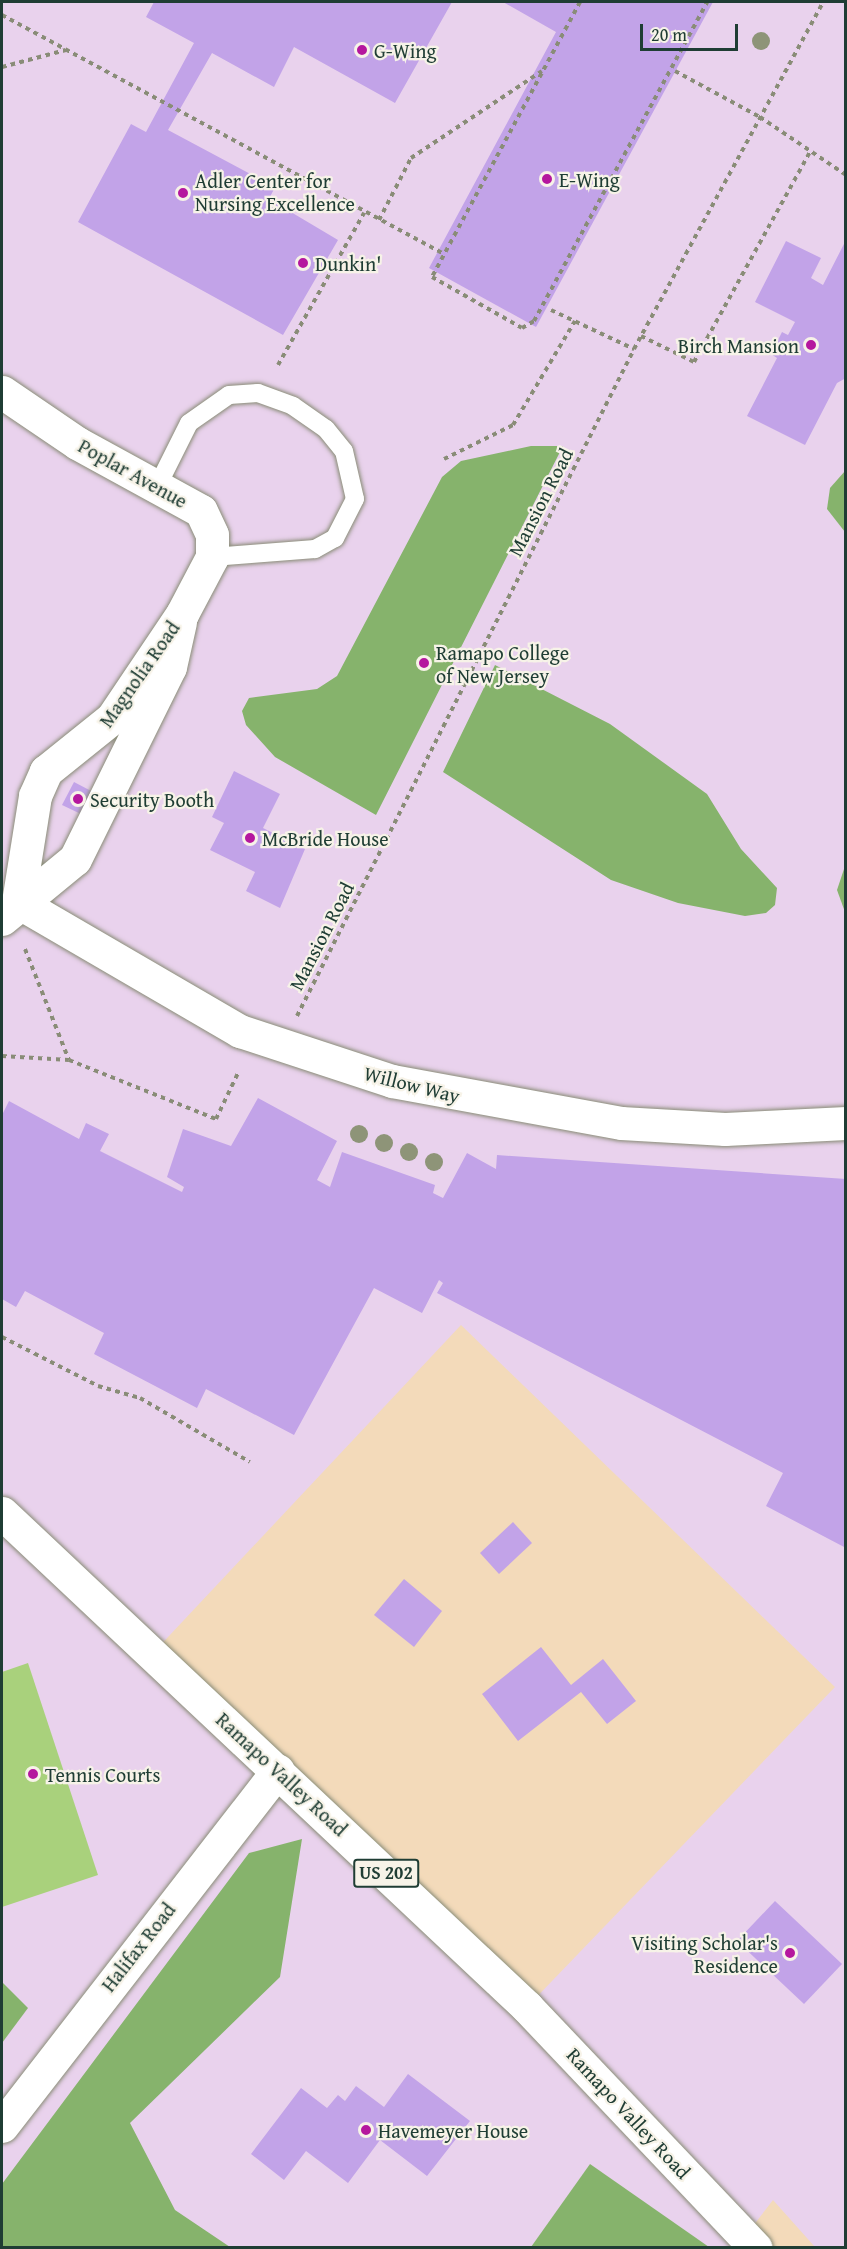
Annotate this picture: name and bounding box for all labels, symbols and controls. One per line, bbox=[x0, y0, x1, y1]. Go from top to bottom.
scale bar bbox=[643, 12, 740, 50]
text: 20 m bbox=[651, 21, 687, 48]
place label: G-Wing bbox=[374, 38, 436, 62]
marker: G-Wing bbox=[355, 43, 369, 57]
place label: E-Wing bbox=[559, 167, 620, 191]
place label: Adler Center for Nursing Excellence bbox=[195, 169, 355, 216]
marker: E-Wing bbox=[540, 172, 554, 186]
marker: Adler Center for Nursing Excellence bbox=[176, 186, 190, 200]
place label: Dunkin' bbox=[315, 251, 381, 275]
marker: Dunkin' bbox=[296, 256, 310, 270]
place label: Birch Mansion bbox=[678, 333, 799, 357]
marker: Birch Mansion bbox=[804, 338, 818, 352]
street label: Poplar Avenue bbox=[74, 433, 192, 513]
street label: Mansion Road bbox=[502, 444, 578, 560]
street label: Magnolia Road bbox=[94, 616, 184, 732]
place label: Ramapo College of New Jersey bbox=[436, 640, 569, 687]
marker: Ramapo College of New Jersey bbox=[417, 656, 431, 670]
place label: Security Booth bbox=[90, 787, 214, 811]
marker: Security Booth bbox=[71, 792, 85, 806]
place label: McBride House bbox=[262, 826, 389, 850]
marker: McBride House bbox=[243, 831, 257, 845]
street label: Mansion Road bbox=[283, 878, 359, 994]
street label: Willow Way bbox=[362, 1061, 462, 1107]
street label: Ramapo Valley Road bbox=[212, 1707, 352, 1841]
place label: Tennis Courts bbox=[45, 1762, 160, 1786]
marker: Tennis Courts bbox=[26, 1767, 40, 1781]
road number: US 202 bbox=[353, 1858, 419, 1888]
street label: Halifax Road bbox=[96, 1898, 180, 1996]
place label: Visiting Scholar's Residence bbox=[631, 1930, 778, 1977]
marker: Visiting Scholar's Residence bbox=[783, 1946, 797, 1960]
street label: Ramapo Valley Road bbox=[562, 2043, 696, 2183]
place label: Havemeyer House bbox=[378, 2118, 528, 2142]
marker: Havemeyer House bbox=[359, 2123, 373, 2137]

